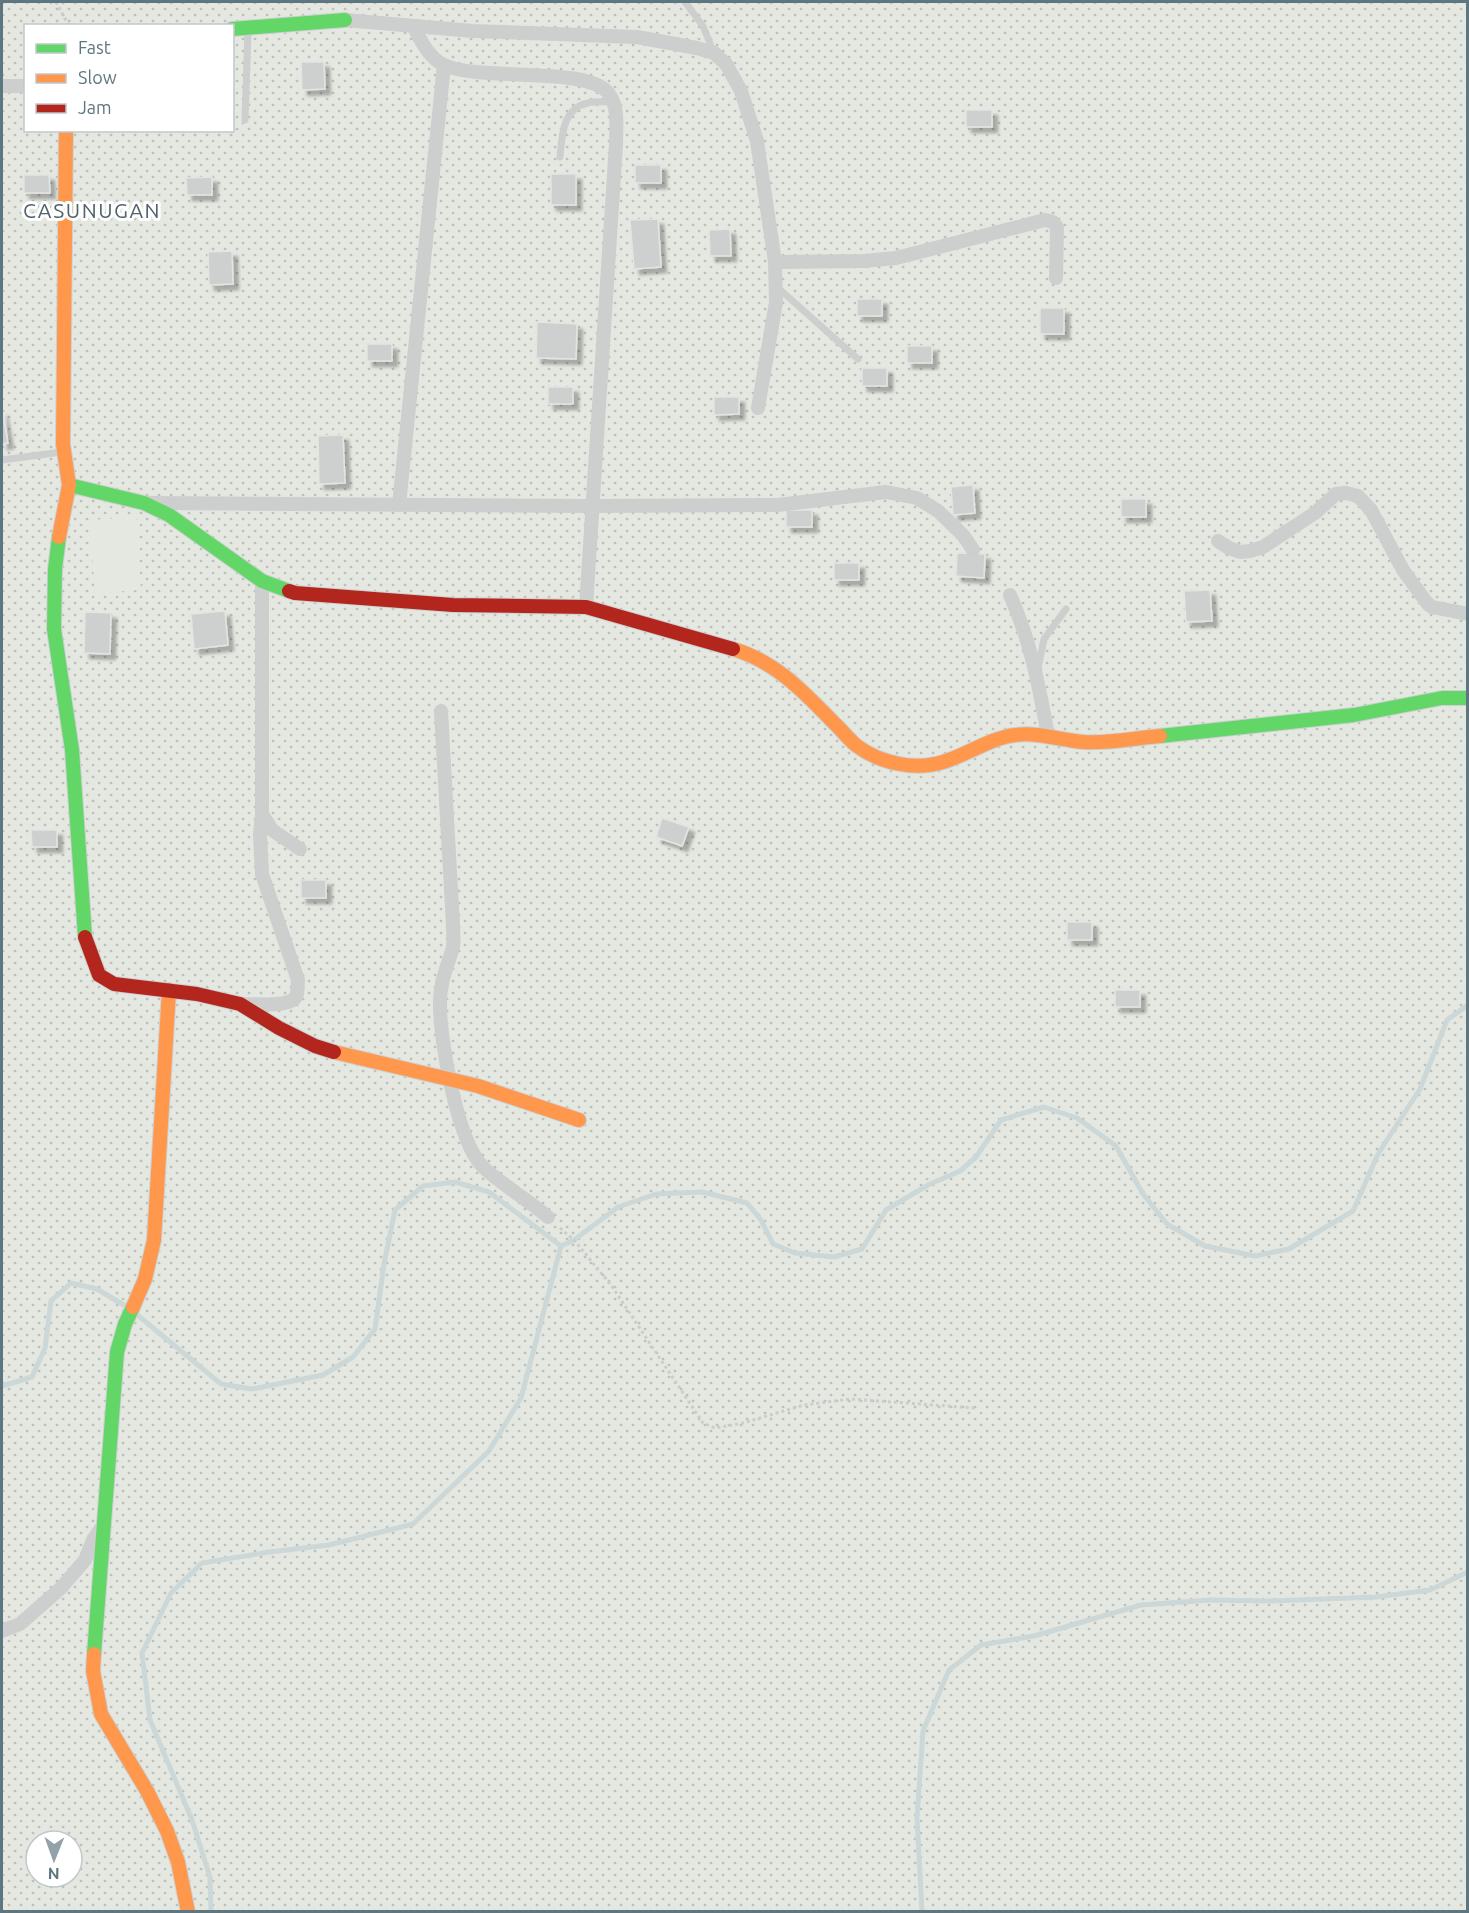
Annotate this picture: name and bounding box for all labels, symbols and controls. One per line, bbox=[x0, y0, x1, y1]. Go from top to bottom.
legend bbox=[24, 24, 234, 132]
text: Fast bbox=[78, 37, 111, 57]
text: Slow bbox=[78, 67, 117, 87]
text: Jam bbox=[78, 97, 112, 117]
district label: CASUNUGAN bbox=[23, 198, 161, 222]
north arrow bbox=[24, 1829, 84, 1889]
text: N bbox=[48, 1865, 60, 1883]

